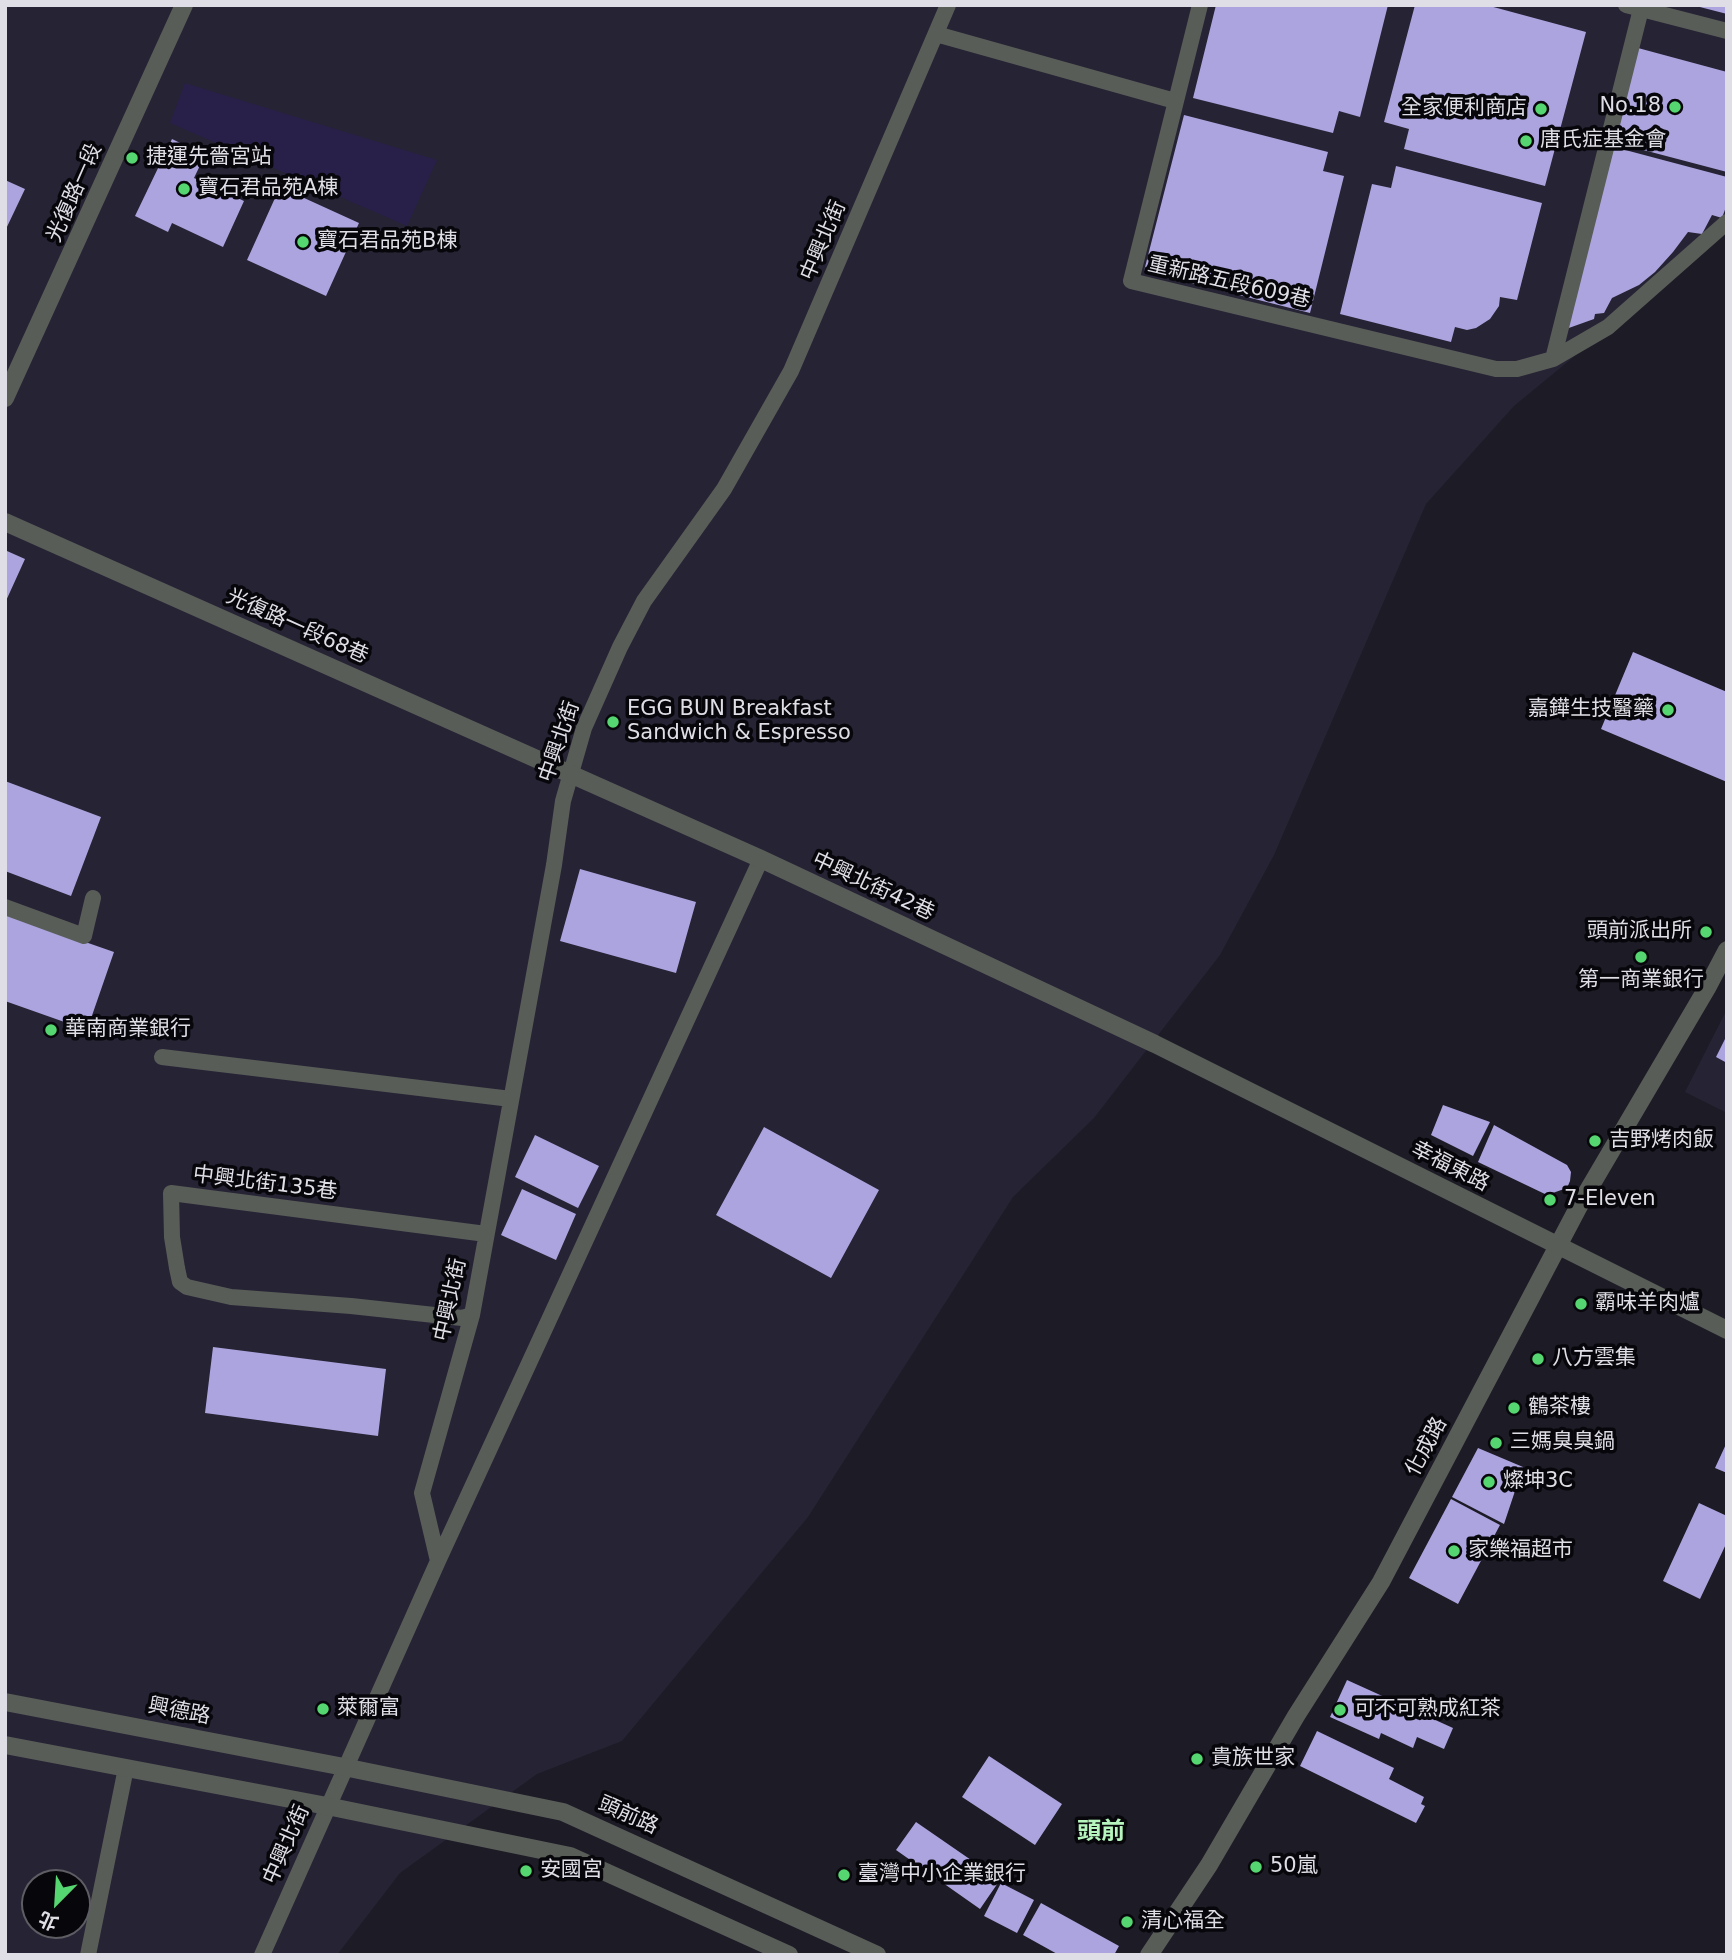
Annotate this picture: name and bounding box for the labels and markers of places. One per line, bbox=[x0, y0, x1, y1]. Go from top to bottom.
place label: No.18 bbox=[1599, 94, 1661, 120]
place label: 全家便利商店 bbox=[1401, 96, 1527, 122]
marker: No.18 bbox=[1667, 99, 1683, 115]
marker: 全家便利商店 bbox=[1533, 101, 1549, 117]
place label: 唐氏症基金會 bbox=[1540, 128, 1666, 154]
marker: 唐氏症基金會 bbox=[1518, 133, 1534, 149]
place label: 捷運先嗇宮站 bbox=[146, 145, 272, 171]
marker: 捷運先嗇宮站 bbox=[124, 150, 140, 166]
place label: 寶石君品苑A棟 bbox=[198, 176, 338, 202]
marker: 寶石君品苑A棟 bbox=[176, 181, 192, 197]
place label: 寶石君品苑B棟 bbox=[317, 229, 457, 255]
marker: 寶石君品苑B棟 bbox=[295, 234, 311, 250]
place label: EGG BUN Breakfast Sandwich & Espresso bbox=[627, 697, 851, 747]
place label: 嘉鏵生技醫藥 bbox=[1528, 697, 1654, 723]
marker: 嘉鏵生技醫藥 bbox=[1660, 702, 1676, 718]
marker: EGG BUN Breakfast Sandwich & Espresso bbox=[605, 714, 621, 730]
place label: 頭前派出所 bbox=[1587, 919, 1692, 945]
marker: 頭前派出所 bbox=[1698, 924, 1714, 940]
marker: 第一商業銀行 bbox=[1633, 949, 1649, 965]
place label: 第一商業銀行 bbox=[1578, 968, 1704, 994]
place label: 華南商業銀行 bbox=[65, 1017, 191, 1043]
marker: 華南商業銀行 bbox=[43, 1022, 59, 1038]
place label: 吉野烤肉飯 bbox=[1609, 1128, 1714, 1154]
marker: 吉野烤肉飯 bbox=[1587, 1133, 1603, 1149]
place label: 7-Eleven bbox=[1564, 1187, 1656, 1213]
marker: 7-Eleven bbox=[1542, 1192, 1558, 1208]
place label: 霸味羊肉爐 bbox=[1595, 1291, 1700, 1317]
marker: 霸味羊肉爐 bbox=[1573, 1296, 1589, 1312]
place label: 八方雲集 bbox=[1552, 1346, 1636, 1372]
marker: 八方雲集 bbox=[1530, 1351, 1546, 1367]
place label: 鶴茶樓 bbox=[1528, 1395, 1591, 1421]
marker: 鶴茶樓 bbox=[1506, 1400, 1522, 1416]
place label: 三媽臭臭鍋 bbox=[1510, 1430, 1615, 1456]
marker: 三媽臭臭鍋 bbox=[1488, 1435, 1504, 1451]
place label: 燦坤3C bbox=[1503, 1469, 1573, 1495]
marker: 燦坤3C bbox=[1481, 1474, 1497, 1490]
place label: 家樂福超市 bbox=[1468, 1538, 1573, 1564]
marker: 家樂福超市 bbox=[1446, 1543, 1462, 1559]
place label: 萊爾富 bbox=[337, 1696, 400, 1722]
place label: 可不可熟成紅茶 bbox=[1354, 1697, 1501, 1723]
marker: 萊爾富 bbox=[315, 1701, 331, 1717]
marker: 可不可熟成紅茶 bbox=[1332, 1702, 1348, 1718]
place label: 貴族世家 bbox=[1211, 1746, 1295, 1772]
marker: 貴族世家 bbox=[1189, 1751, 1205, 1767]
place label: 50嵐 bbox=[1270, 1854, 1318, 1880]
place label: 安國宮 bbox=[540, 1858, 603, 1884]
marker: 50嵐 bbox=[1248, 1859, 1264, 1875]
place label: 臺灣中小企業銀行 bbox=[858, 1862, 1026, 1888]
marker: 安國宮 bbox=[518, 1863, 534, 1879]
marker: 臺灣中小企業銀行 bbox=[836, 1867, 852, 1883]
place label: 清心福全 bbox=[1141, 1909, 1225, 1935]
marker: 清心福全 bbox=[1119, 1914, 1135, 1930]

